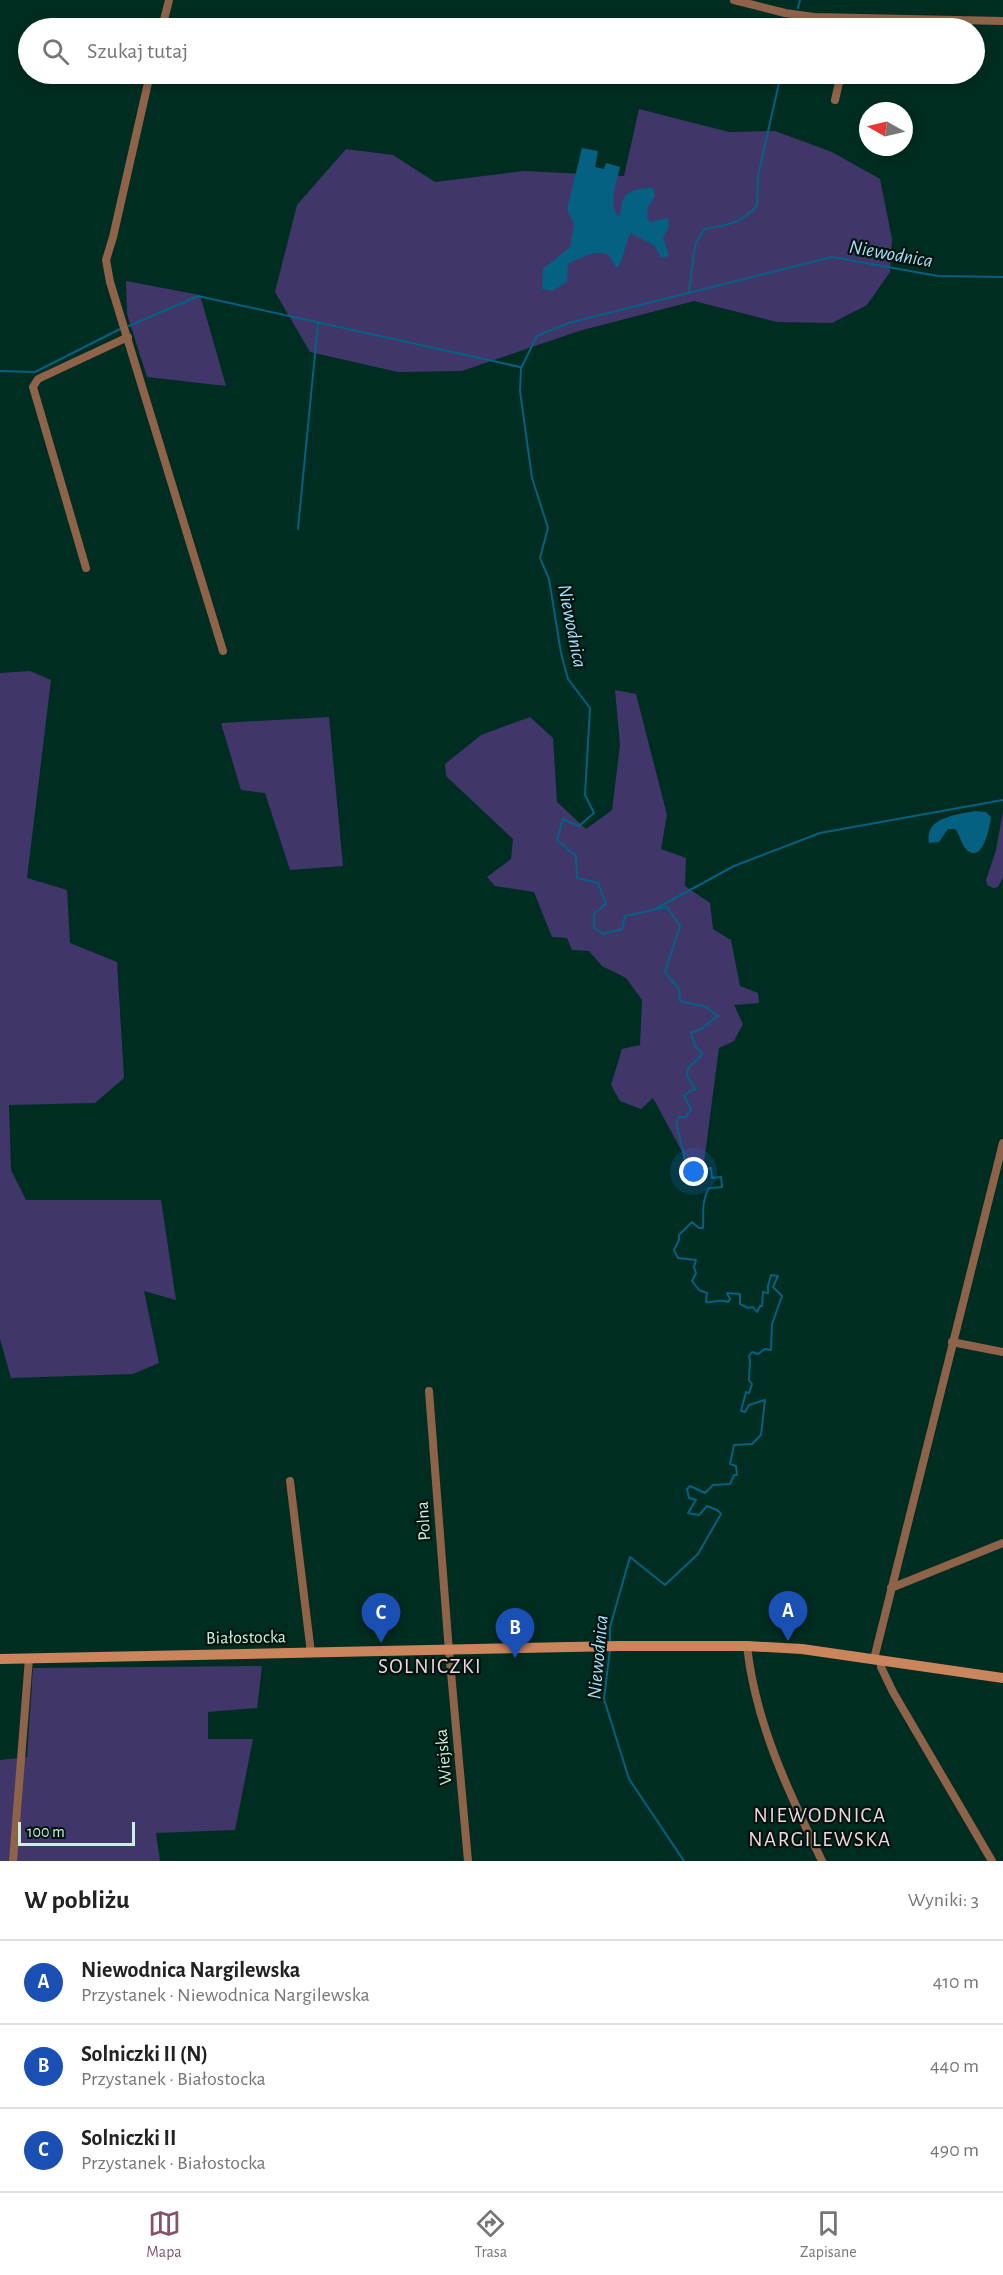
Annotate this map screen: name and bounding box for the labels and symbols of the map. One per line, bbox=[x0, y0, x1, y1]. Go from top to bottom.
north arrow bbox=[859, 102, 913, 156]
water label: Niewodnica bbox=[848, 237, 934, 271]
water label: Niewodnica bbox=[554, 583, 590, 669]
your location bbox=[679, 1157, 708, 1186]
street label: Polna bbox=[414, 1501, 434, 1541]
pin: A bbox=[768, 1592, 808, 1641]
pin: C bbox=[362, 1594, 400, 1643]
pin: B bbox=[496, 1608, 534, 1658]
water label: Niewodnica bbox=[584, 1614, 612, 1700]
street label: Białostocka bbox=[206, 1628, 286, 1648]
district label: SOLNICZKI bbox=[378, 1656, 482, 1677]
street label: Wiejska bbox=[433, 1728, 455, 1786]
district label: NIEWODNICA NARGILEWSKA bbox=[748, 1805, 892, 1850]
scale bar bbox=[18, 1819, 135, 1846]

